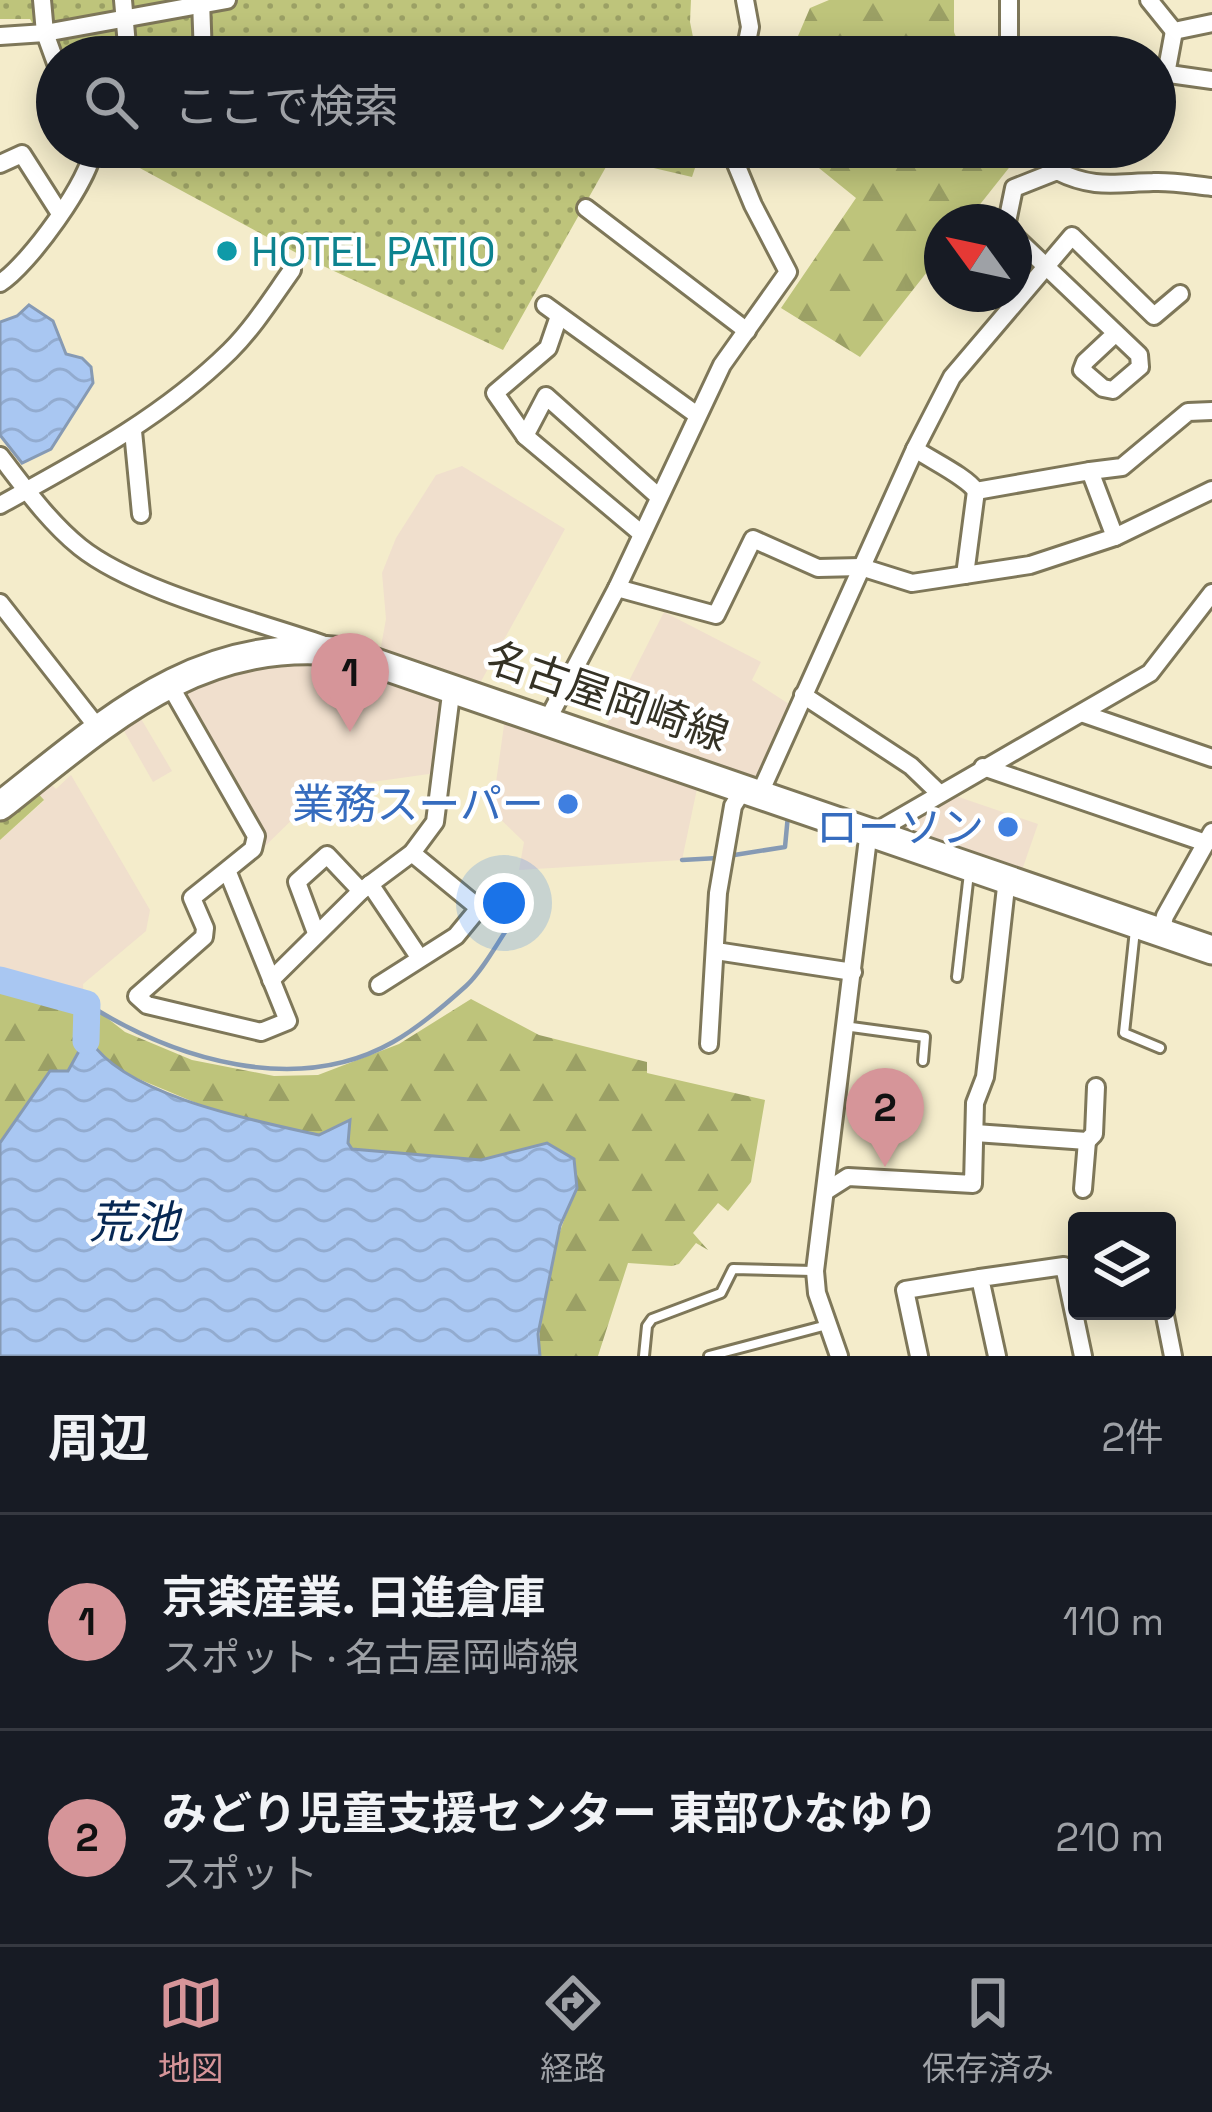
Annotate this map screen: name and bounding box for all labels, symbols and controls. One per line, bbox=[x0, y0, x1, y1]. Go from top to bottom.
search box bbox=[36, 36, 1176, 168]
icon: search bbox=[78, 69, 144, 135]
text: ここで検索 bbox=[174, 78, 399, 135]
north arrow bbox=[924, 204, 1032, 312]
place label: HOTEL PATIO bbox=[251, 225, 496, 278]
marker: HOTEL PATIO bbox=[214, 238, 240, 264]
street label: 名古屋岡崎線 bbox=[480, 630, 736, 763]
pin: 1 bbox=[311, 633, 389, 732]
place label: 業務スーパー bbox=[292, 778, 544, 831]
marker: 業務スーパー bbox=[555, 791, 581, 817]
place label: ローソン bbox=[816, 801, 984, 854]
marker: ローソン bbox=[995, 814, 1021, 840]
your location bbox=[474, 873, 534, 933]
pin: 2 bbox=[846, 1068, 924, 1167]
water label: 荒池 bbox=[89, 1194, 183, 1251]
map controls bbox=[1068, 1212, 1176, 1320]
button: layers bbox=[1068, 1212, 1176, 1320]
text: 周辺 bbox=[48, 1406, 150, 1471]
text: 2件 bbox=[1101, 1413, 1164, 1462]
text: 京楽産業. 日進倉庫 bbox=[162, 1569, 546, 1626]
text: 1 bbox=[78, 1597, 96, 1646]
text: 110 m bbox=[1063, 1597, 1164, 1646]
text: スポット · 名古屋岡崎線 bbox=[162, 1633, 579, 1682]
text: みどり児童支援センター 東部ひなゆり bbox=[162, 1785, 938, 1842]
text: 2 bbox=[75, 1813, 99, 1862]
text: 210 m bbox=[1056, 1813, 1164, 1862]
text: スポット bbox=[162, 1849, 318, 1898]
tab: 地図 bbox=[158, 1970, 224, 2090]
tab: 経路 bbox=[540, 1970, 606, 2090]
tab: 保存済み bbox=[922, 1970, 1054, 2090]

